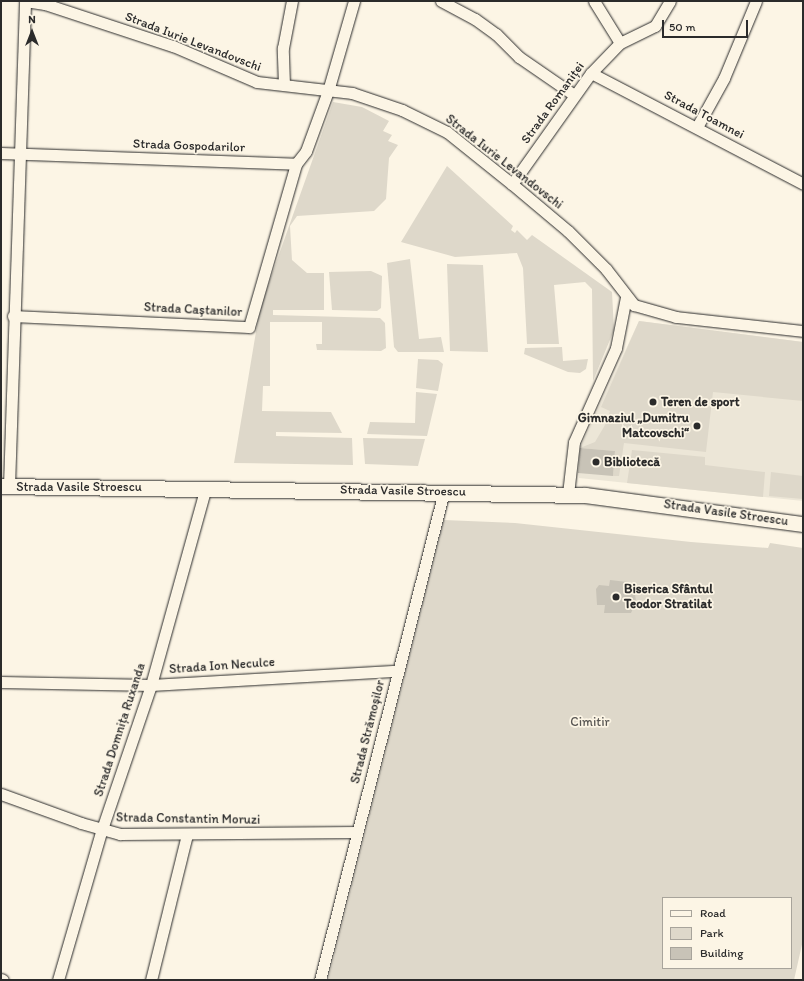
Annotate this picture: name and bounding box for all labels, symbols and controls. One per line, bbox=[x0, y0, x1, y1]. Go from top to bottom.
street label: Strada Iurie Levandovschi bbox=[123, 9, 263, 75]
north arrow bbox=[12, 12, 52, 52]
scale bar bbox=[664, 12, 750, 38]
text: N bbox=[28, 13, 36, 26]
text: 50 m bbox=[669, 20, 695, 34]
street label: Strada Romaniței bbox=[518, 59, 588, 147]
street label: Strada Toamnei bbox=[662, 88, 746, 142]
street label: Strada Iurie Levandovschi bbox=[442, 112, 566, 212]
street label: Strada Gospodarilor bbox=[133, 136, 245, 156]
street label: Strada Caștanilor bbox=[144, 300, 242, 320]
place label: Teren de sport bbox=[661, 394, 740, 410]
marker: Teren de sport bbox=[648, 397, 658, 407]
place label: Gimnaziul „Dumitru Matcovschi“ bbox=[577, 411, 689, 442]
marker: Gimnaziul „Dumitru Matcovschi“ bbox=[692, 421, 702, 431]
place label: Bibliotecă bbox=[604, 454, 660, 470]
marker: Bibliotecă bbox=[591, 457, 601, 467]
street label: Strada Vasile Stroescu bbox=[16, 479, 142, 495]
street label: Strada Vasile Stroescu bbox=[340, 482, 466, 500]
street label: Strada Vasile Stroescu bbox=[663, 497, 789, 529]
place label: Biserica Sfântul Teodor Stratilat bbox=[624, 582, 713, 613]
marker: Biserica Sfântul Teodor Stratilat bbox=[611, 592, 621, 602]
street label: Strada Ion Neculce bbox=[168, 655, 276, 677]
street label: Strada Domnița Ruxanda bbox=[91, 661, 149, 799]
street label: Strada Strămoșilor bbox=[348, 679, 388, 785]
park label: Cimitir bbox=[570, 714, 610, 730]
street label: Strada Constantin Moruzi bbox=[116, 810, 260, 828]
legend bbox=[662, 897, 792, 969]
text: Road bbox=[700, 906, 726, 920]
text: Park bbox=[700, 926, 724, 940]
text: Building bbox=[700, 946, 743, 960]

